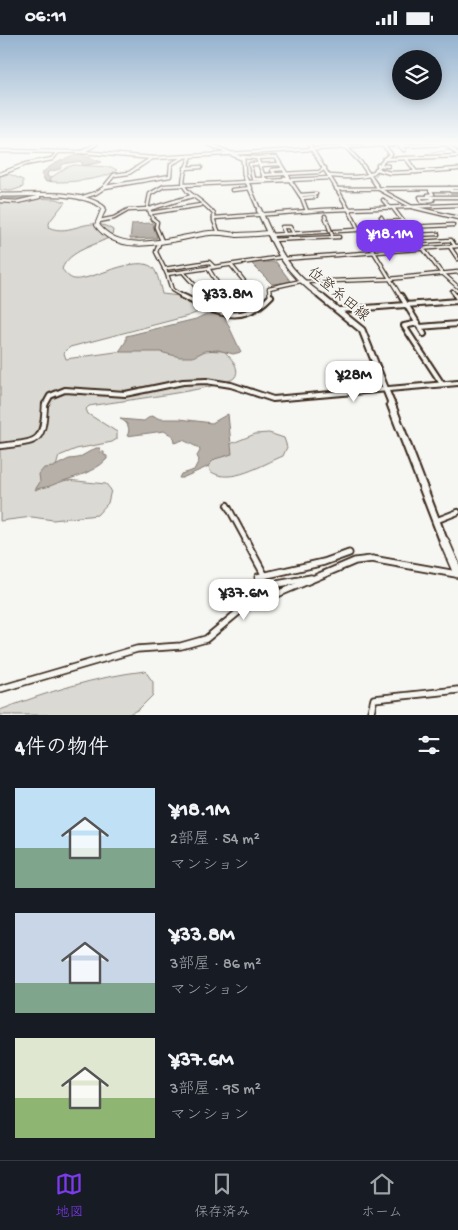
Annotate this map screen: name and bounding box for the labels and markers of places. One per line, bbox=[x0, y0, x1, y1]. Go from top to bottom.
pin: ¥18.1M bbox=[349, 219, 431, 262]
pin: ¥33.8M bbox=[187, 279, 269, 322]
pin: ¥28M bbox=[324, 361, 384, 403]
pin: ¥37.6M bbox=[203, 579, 285, 621]

